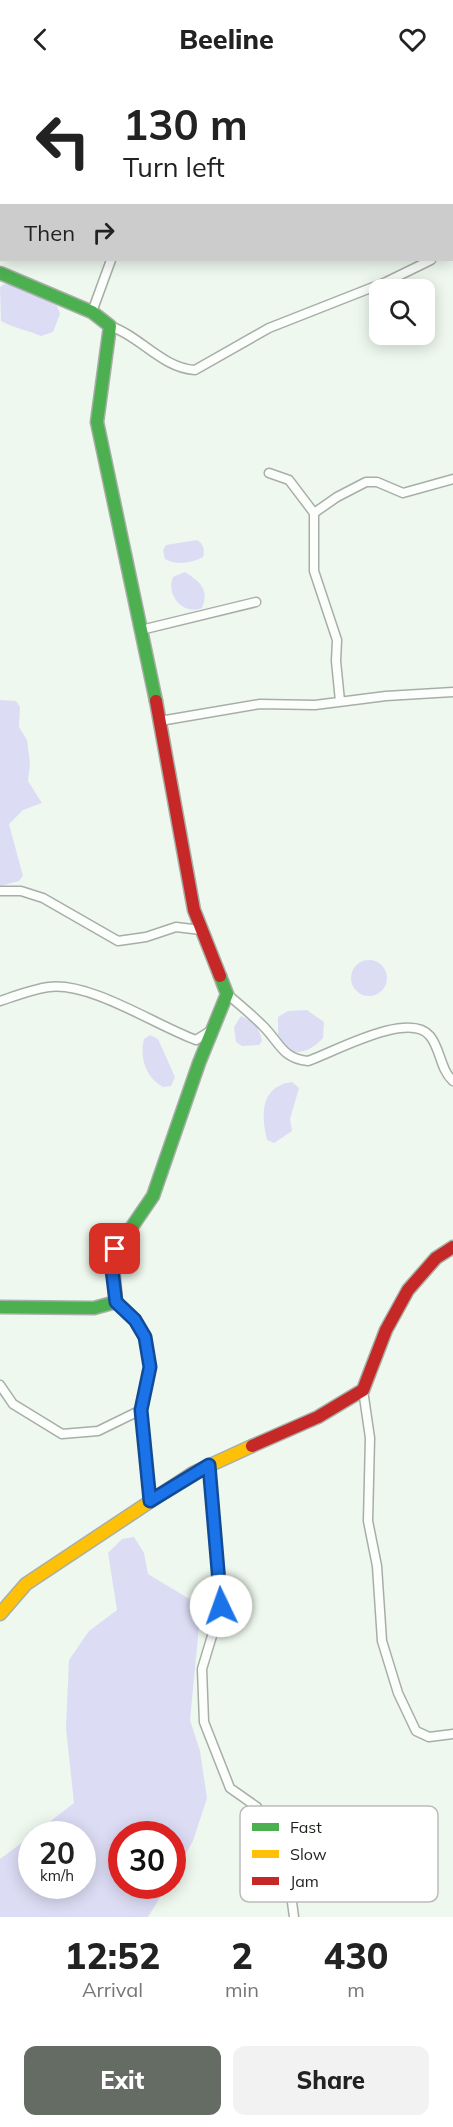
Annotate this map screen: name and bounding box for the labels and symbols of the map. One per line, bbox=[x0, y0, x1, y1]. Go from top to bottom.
pin bbox=[89, 1223, 140, 1274]
position arrow bbox=[189, 1574, 253, 1638]
legend bbox=[240, 1806, 438, 1902]
text: Fast bbox=[290, 1817, 322, 1837]
speed limit sign: 30 bbox=[108, 1821, 186, 1899]
text: Slow bbox=[290, 1844, 327, 1864]
text: Jam bbox=[290, 1871, 319, 1891]

